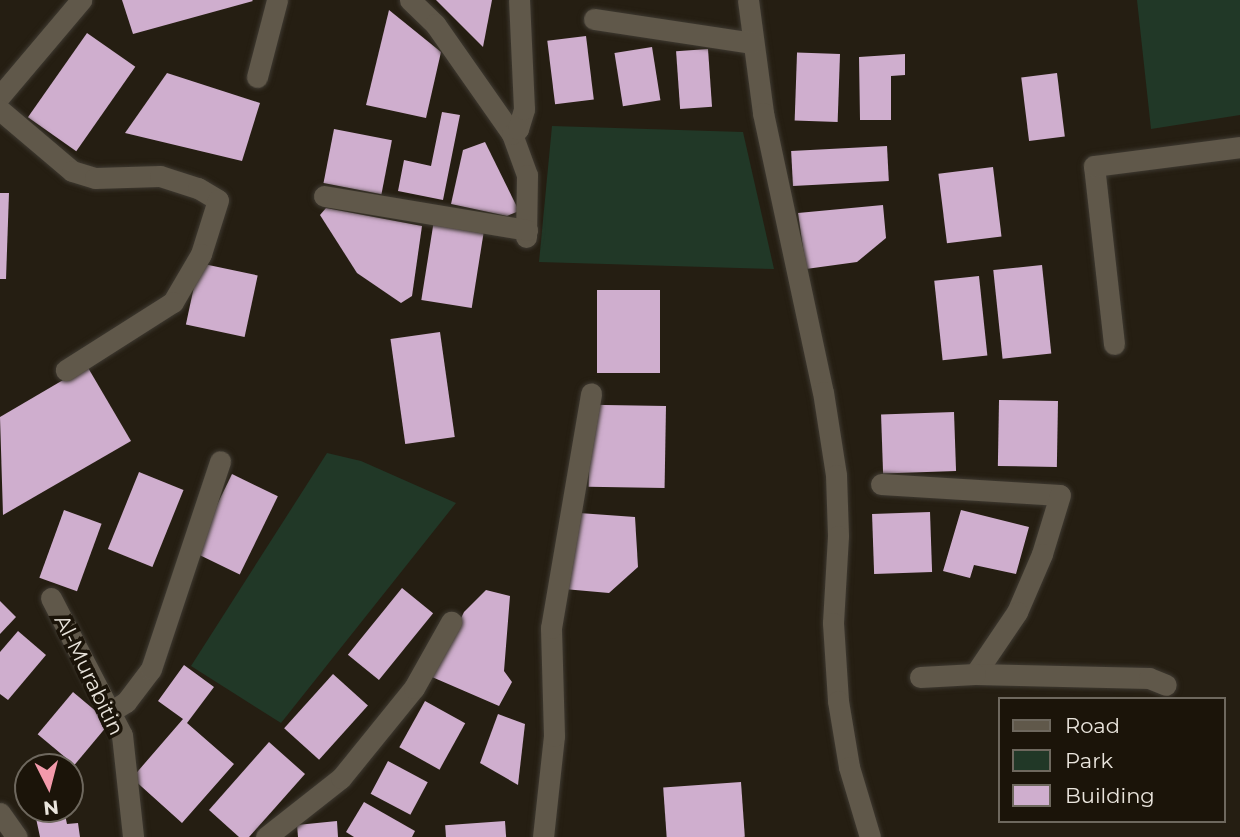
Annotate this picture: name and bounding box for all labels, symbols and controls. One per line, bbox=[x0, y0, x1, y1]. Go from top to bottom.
street label: Al-Murabitin bbox=[49, 611, 129, 739]
legend bbox=[998, 697, 1226, 823]
text: Road bbox=[1065, 713, 1120, 738]
text: Park bbox=[1065, 748, 1113, 773]
north arrow bbox=[14, 753, 84, 823]
text: Building bbox=[1065, 783, 1155, 808]
text: N bbox=[42, 795, 60, 820]

